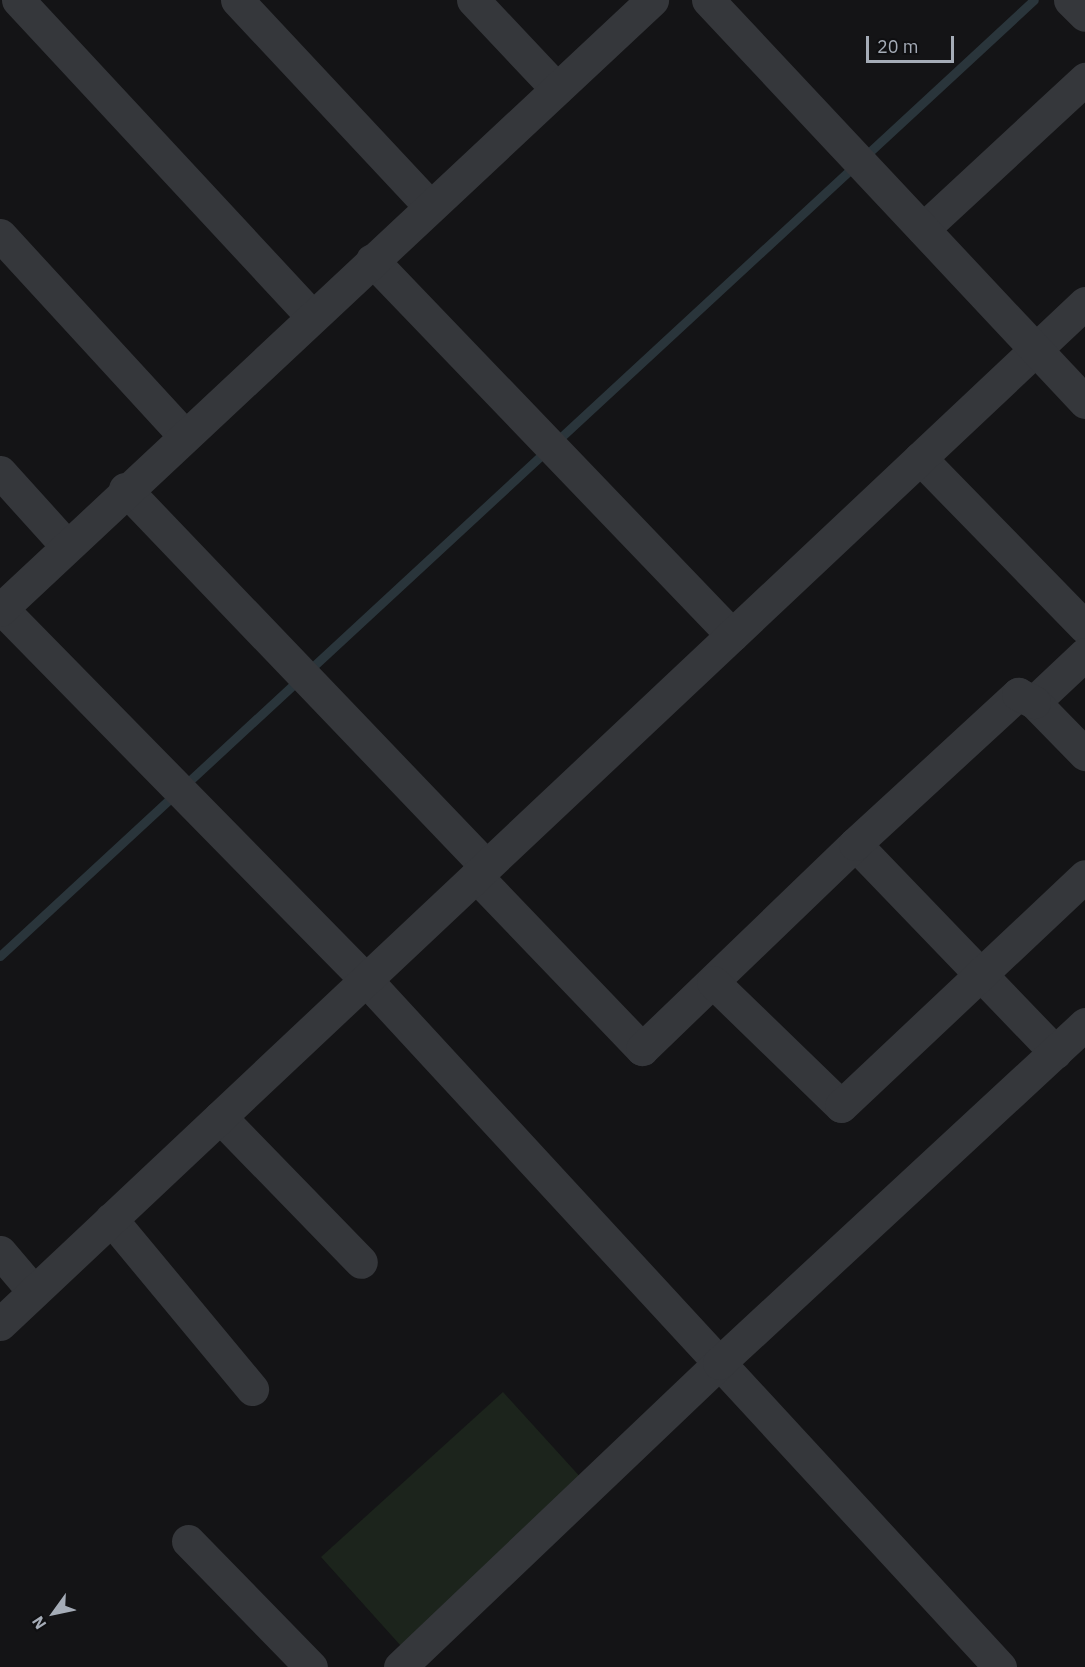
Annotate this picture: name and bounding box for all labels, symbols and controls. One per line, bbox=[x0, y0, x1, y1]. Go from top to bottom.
scale bar bbox=[869, 24, 958, 62]
text: 20 m bbox=[877, 35, 919, 58]
north arrow bbox=[24, 1583, 84, 1643]
text: N bbox=[27, 1612, 50, 1633]

